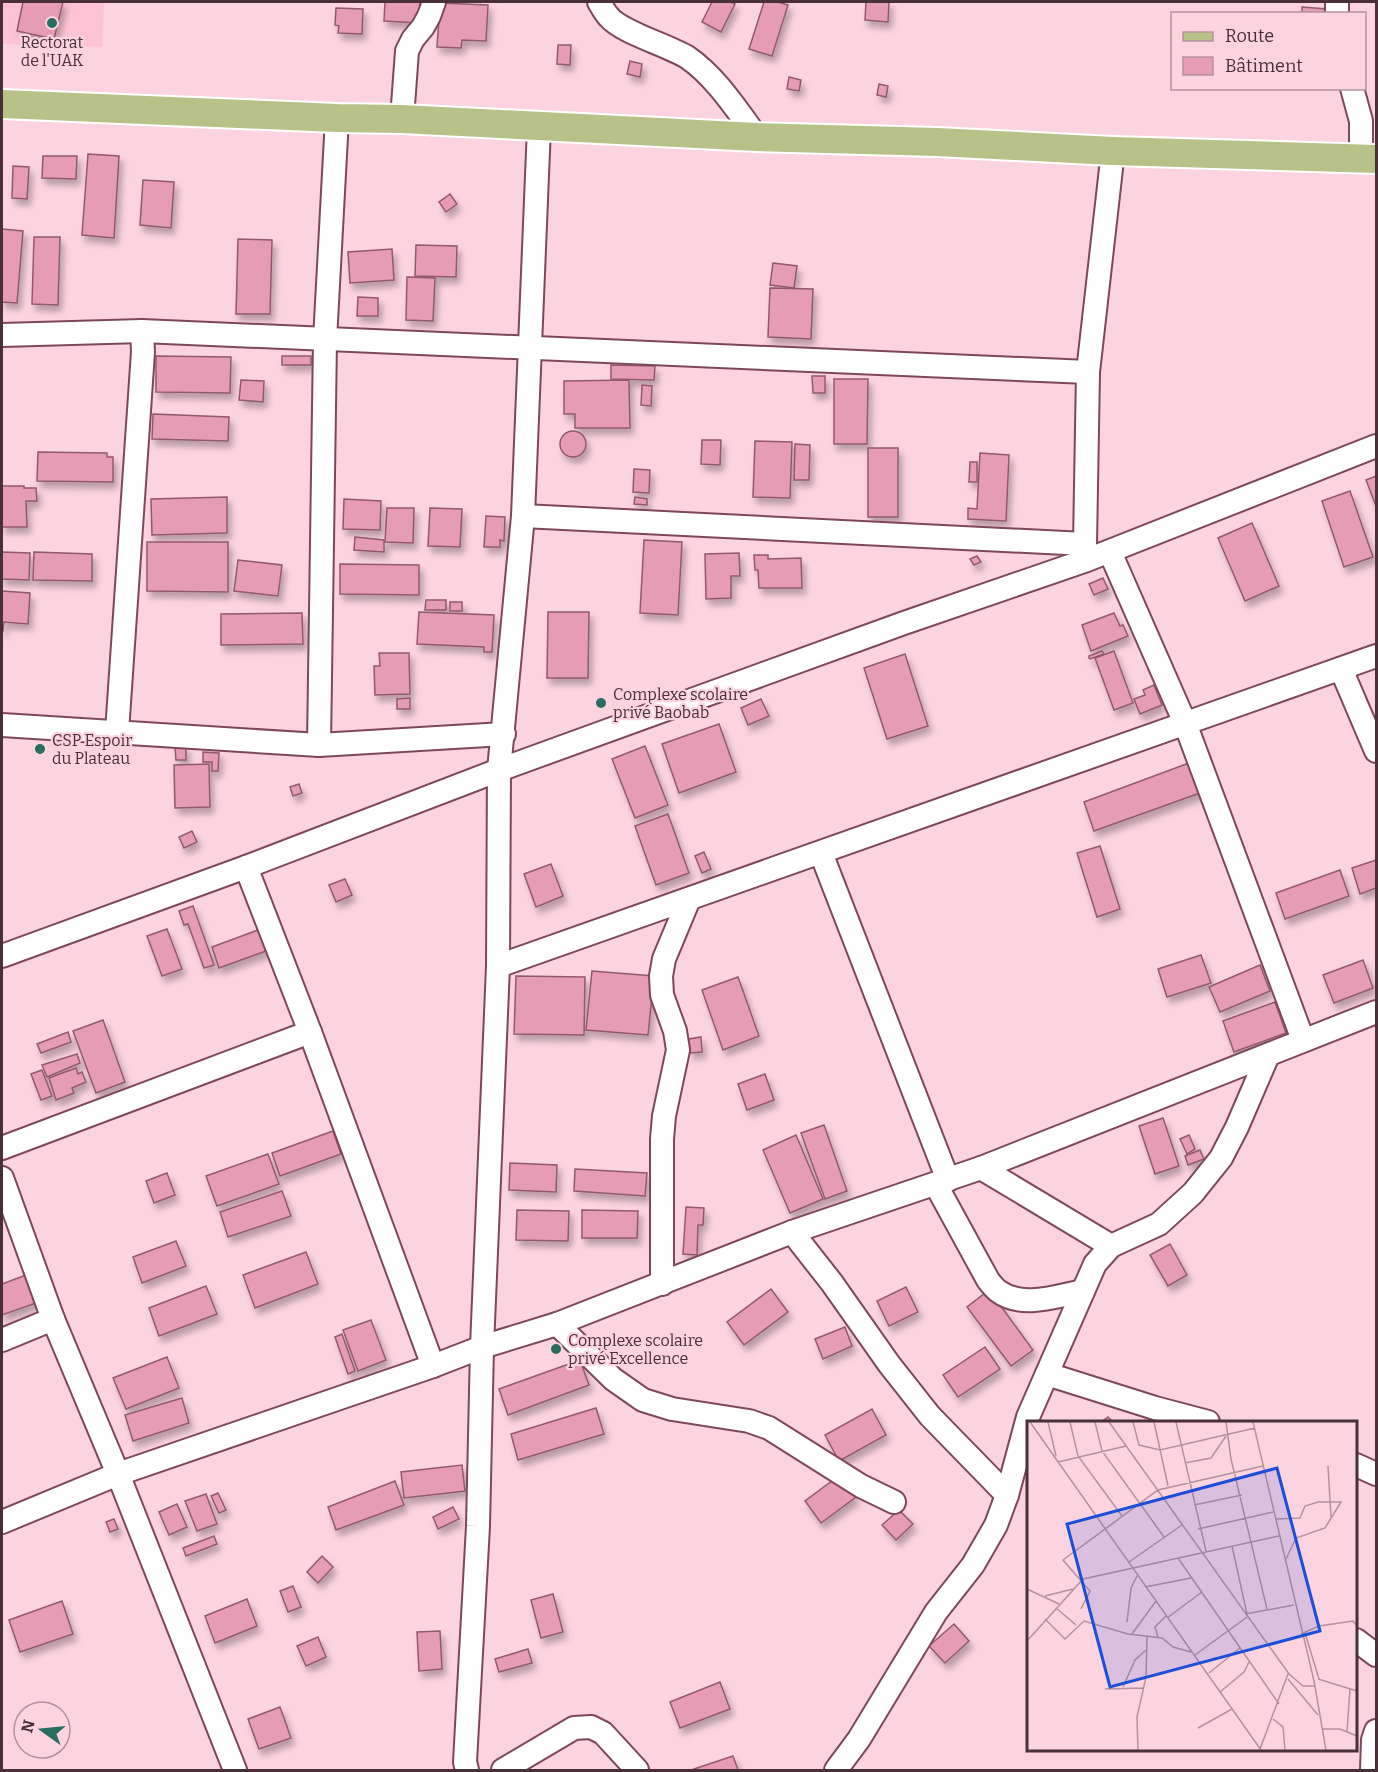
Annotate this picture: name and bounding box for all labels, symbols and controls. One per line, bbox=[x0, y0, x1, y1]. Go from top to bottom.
legend bbox=[1171, 12, 1366, 90]
marker: Rectorat de l'UAK bbox=[45, 16, 59, 30]
text: Route bbox=[1225, 25, 1274, 47]
place label: Rectorat de l'UAK bbox=[21, 33, 84, 70]
text: Bâtiment bbox=[1225, 55, 1303, 77]
place label: Complexe scolaire privé Baobab bbox=[613, 685, 748, 722]
marker: Complexe scolaire privé Baobab bbox=[594, 696, 608, 710]
place label: CSP Espoir du Plateau bbox=[52, 731, 132, 768]
marker: CSP Espoir du Plateau bbox=[33, 742, 47, 756]
place label: Complexe scolaire privé Excellence bbox=[568, 1331, 703, 1368]
marker: Complexe scolaire privé Excellence bbox=[549, 1342, 563, 1356]
inset map bbox=[1027, 1421, 1357, 1751]
north arrow bbox=[12, 1700, 72, 1760]
text: N bbox=[17, 1718, 39, 1735]

